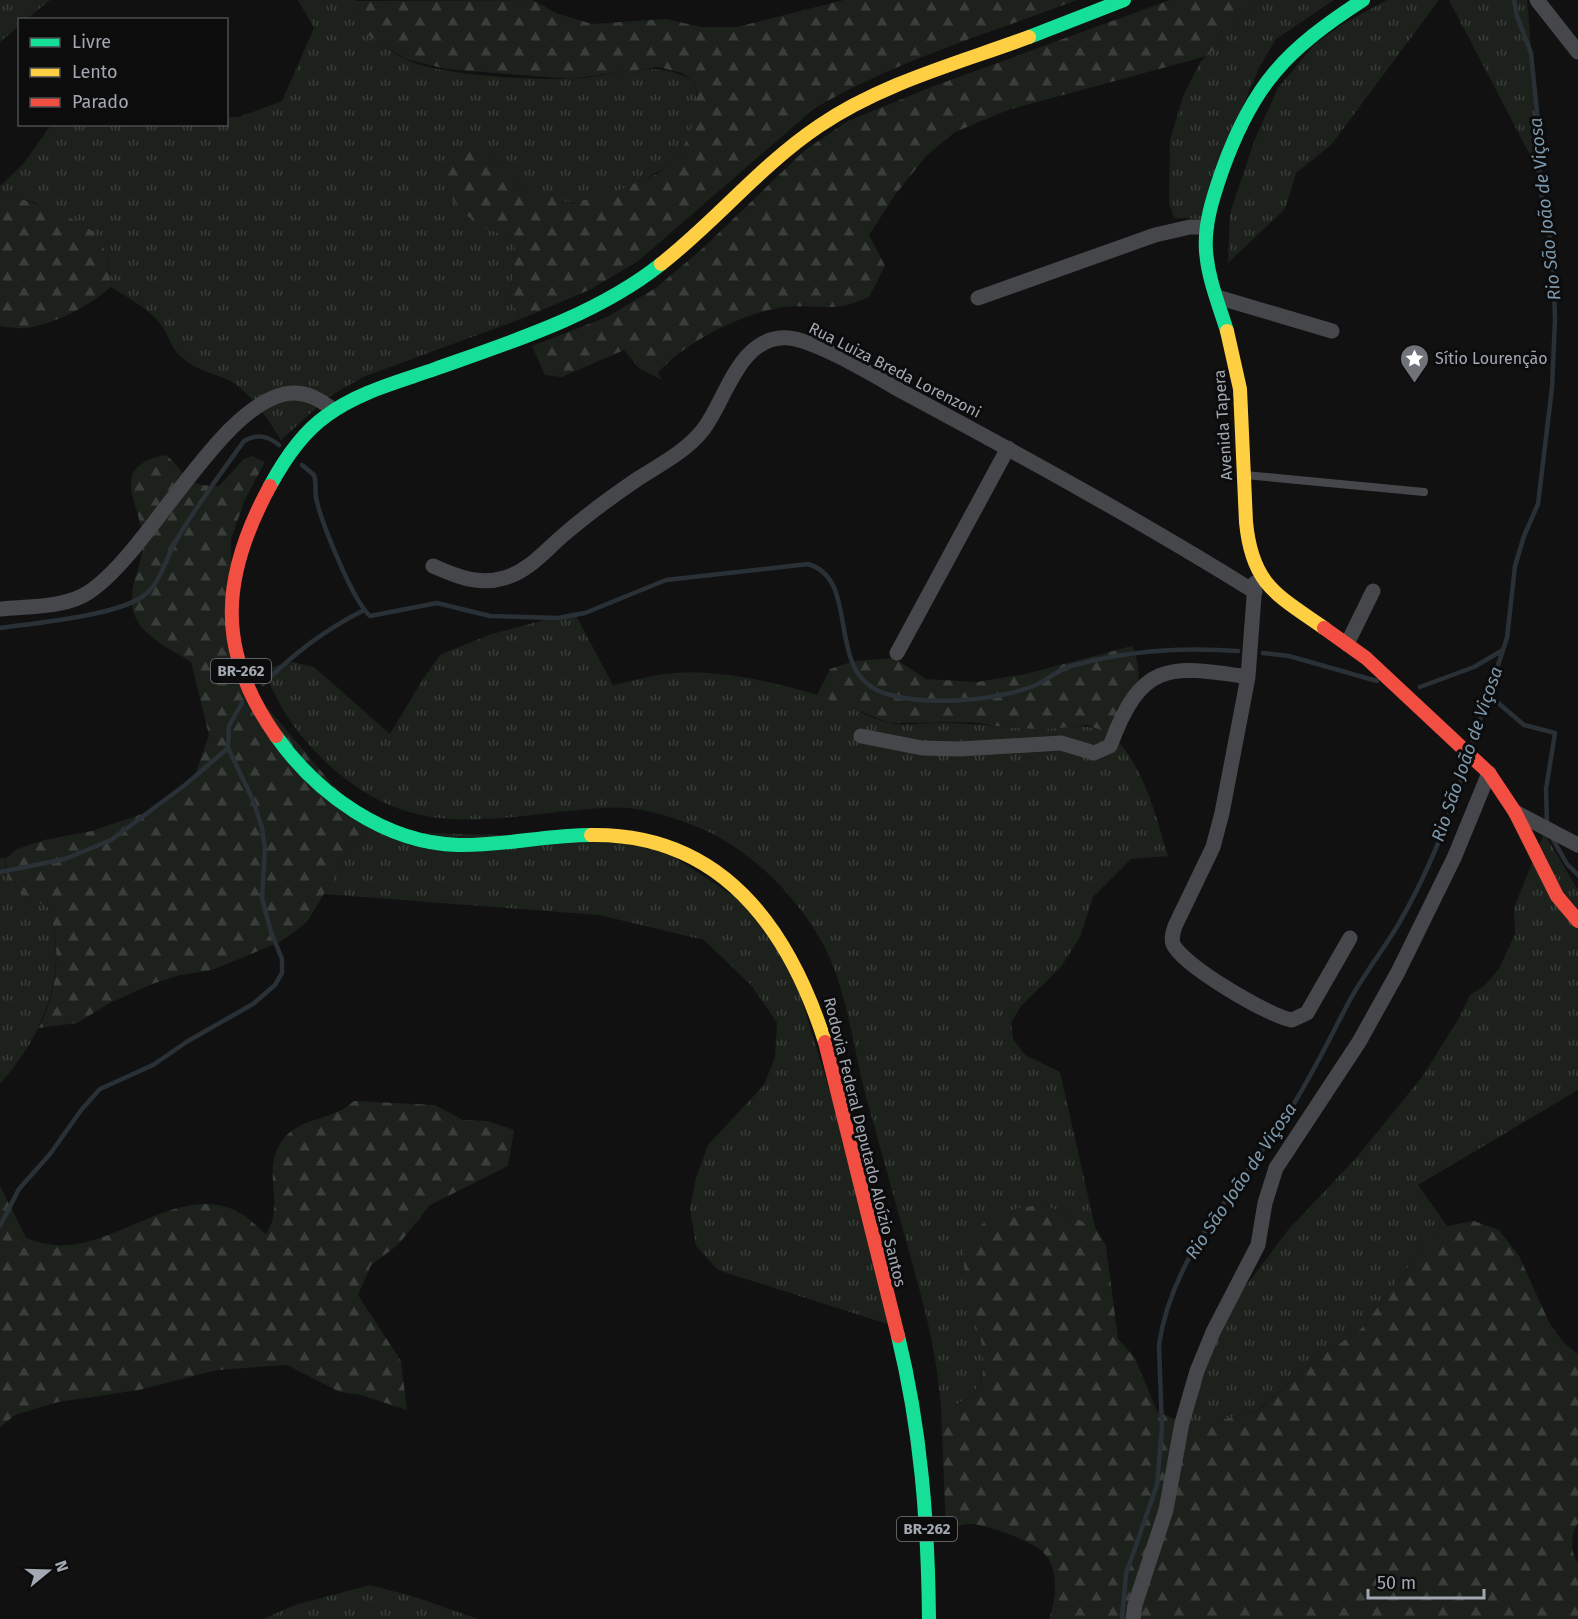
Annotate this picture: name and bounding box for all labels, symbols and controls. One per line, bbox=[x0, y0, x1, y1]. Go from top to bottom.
legend bbox=[18, 18, 228, 126]
text: Livre bbox=[72, 31, 111, 53]
text: Lento bbox=[72, 61, 118, 83]
text: Parado bbox=[72, 91, 129, 113]
water label: Rio São João de Viçosa bbox=[1524, 117, 1566, 301]
street label: Rua Luiza Breda Lorenzoni bbox=[806, 318, 984, 422]
place icon: Sítio Lourenção bbox=[1398, 342, 1430, 384]
place label: Sítio Lourenção bbox=[1435, 349, 1548, 369]
street label: Avenida Tapera bbox=[1210, 369, 1236, 481]
road number: BR-262 bbox=[211, 659, 271, 683]
water label: Rio São João de Viçosa bbox=[1427, 664, 1507, 844]
street label: Rodovia Federal Deputado Aloízio Santos bbox=[820, 995, 910, 1289]
water label: Rio São João de Viçosa bbox=[1181, 1099, 1301, 1263]
road number: BR-262 bbox=[897, 1517, 957, 1541]
north arrow bbox=[18, 1541, 78, 1601]
text: N bbox=[51, 1558, 72, 1574]
scale bar bbox=[1368, 1562, 1484, 1600]
text: 50 m bbox=[1377, 1572, 1416, 1594]

